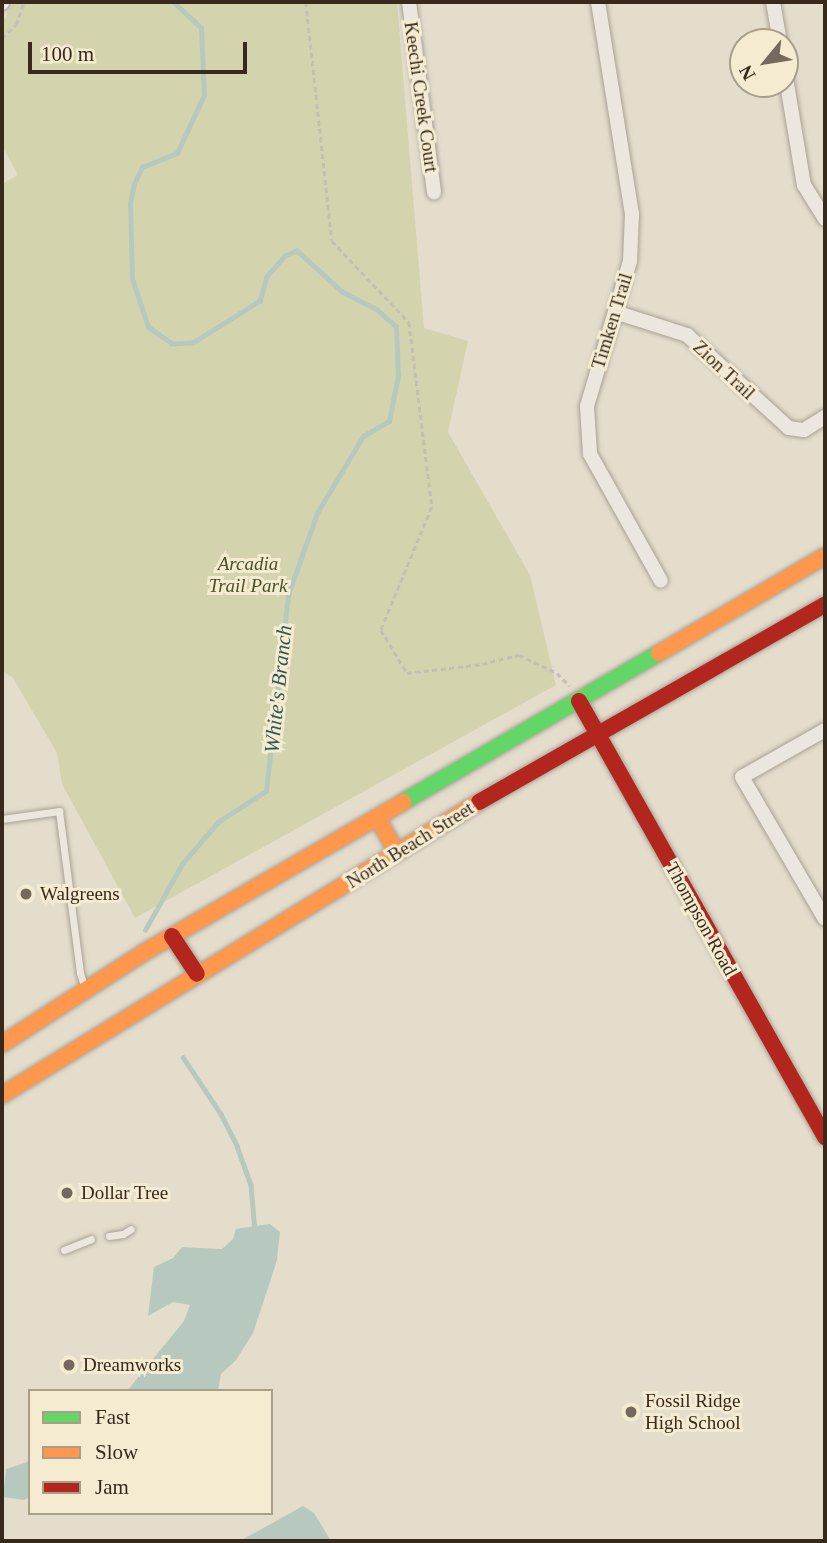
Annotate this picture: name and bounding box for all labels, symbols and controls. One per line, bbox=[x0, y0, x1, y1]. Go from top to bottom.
street label: Keechi Creek Court bbox=[399, 20, 443, 174]
scale bar bbox=[32, 28, 250, 72]
north arrow bbox=[729, 28, 799, 98]
text: 100 m bbox=[41, 42, 94, 66]
text: N bbox=[735, 62, 760, 84]
street label: Timken Trail bbox=[587, 270, 637, 372]
street label: Zion Trail bbox=[688, 335, 760, 405]
park label: Arcadia Trail Park bbox=[209, 553, 287, 597]
water label: White's Branch bbox=[259, 624, 297, 754]
street label: North Beach Street bbox=[342, 797, 478, 893]
street label: Thompson Road bbox=[660, 858, 742, 980]
place label: Walgreens bbox=[40, 883, 120, 905]
marker: Walgreens bbox=[18, 886, 34, 902]
place label: Dollar Tree bbox=[81, 1182, 168, 1204]
marker: Dollar Tree bbox=[59, 1185, 75, 1201]
place label: Dreamworks bbox=[83, 1354, 181, 1376]
marker: Dreamworks bbox=[61, 1357, 77, 1373]
legend bbox=[28, 1389, 273, 1515]
place label: Fossil Ridge High School bbox=[645, 1390, 741, 1434]
marker: Fossil Ridge High School bbox=[623, 1404, 639, 1420]
text: Fast bbox=[95, 1405, 130, 1429]
text: Slow bbox=[95, 1440, 138, 1464]
text: Jam bbox=[95, 1475, 129, 1499]

